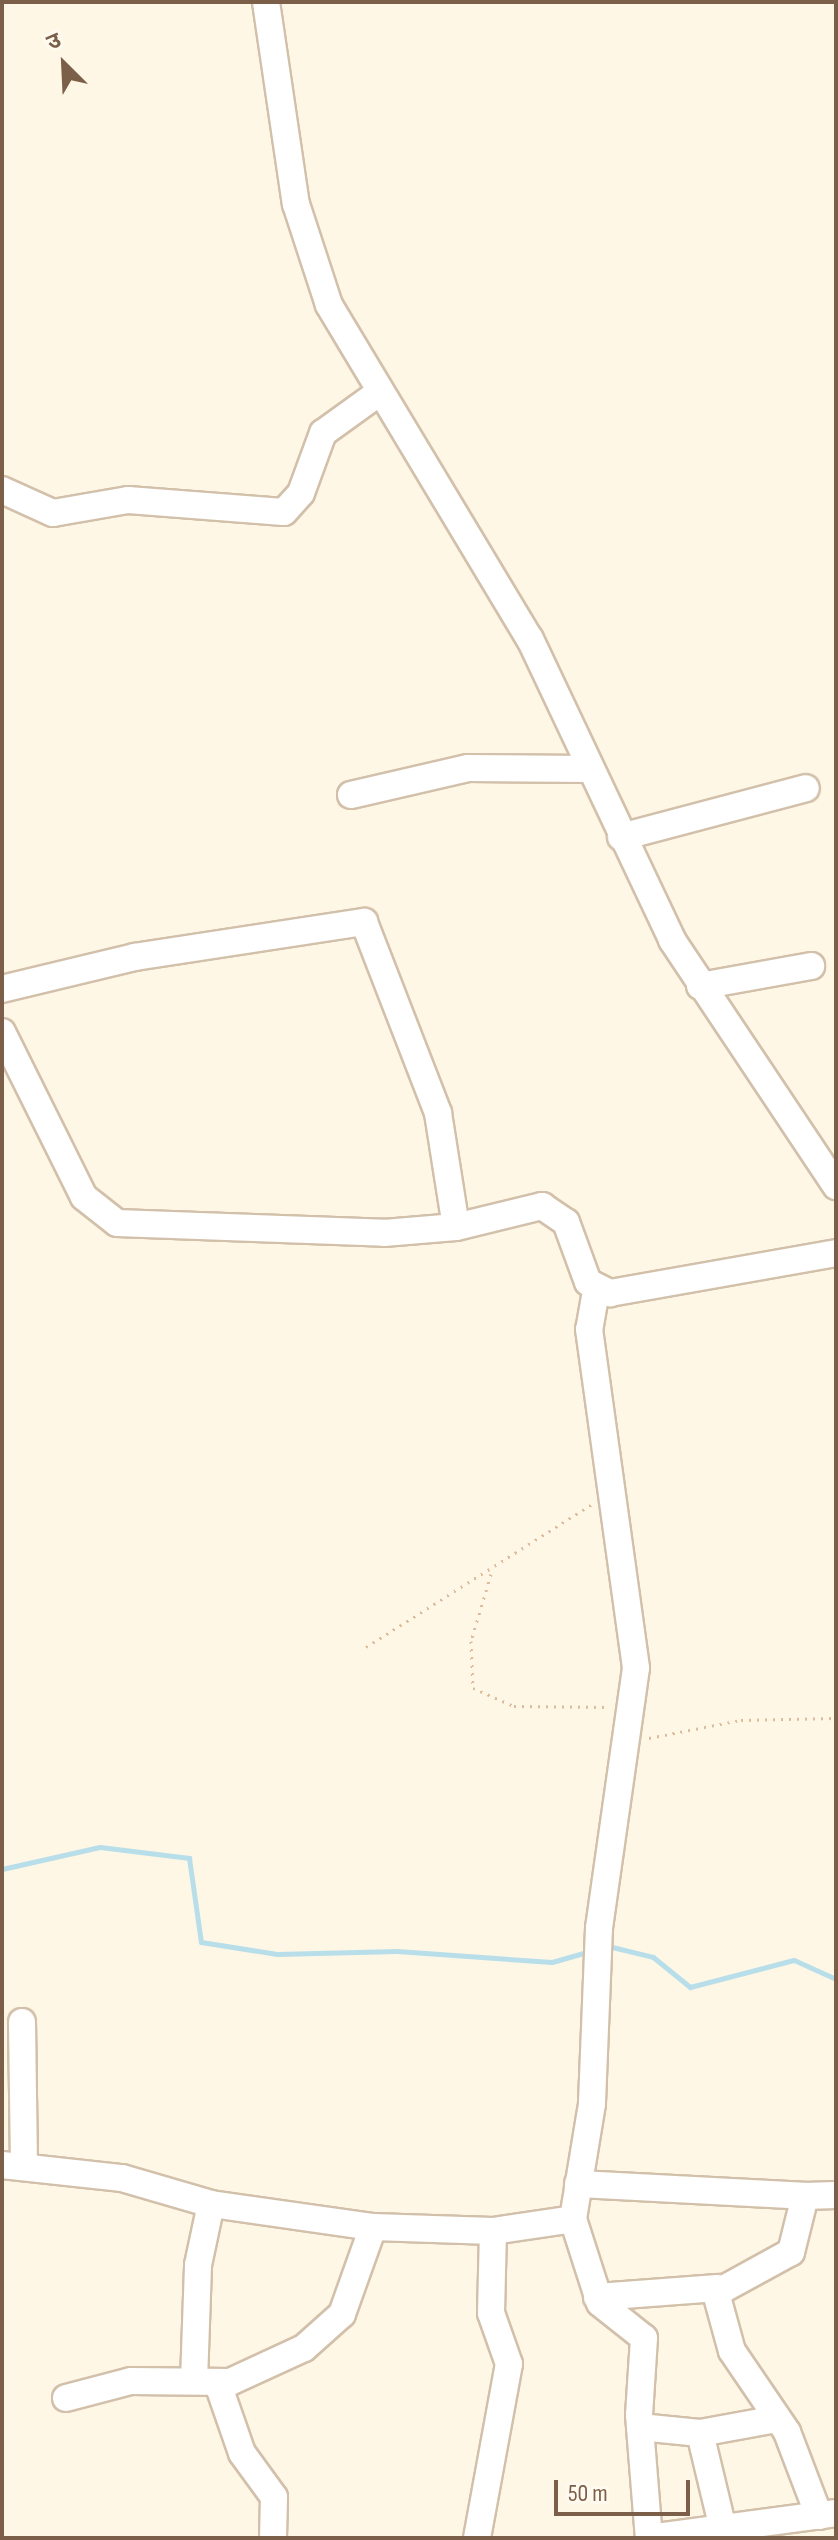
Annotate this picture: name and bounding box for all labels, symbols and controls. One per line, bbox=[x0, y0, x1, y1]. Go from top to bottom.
north arrow bbox=[24, 24, 104, 104]
text: उ bbox=[43, 27, 65, 57]
scale bar bbox=[558, 2464, 694, 2514]
text: 50 m bbox=[568, 2479, 608, 2508]

